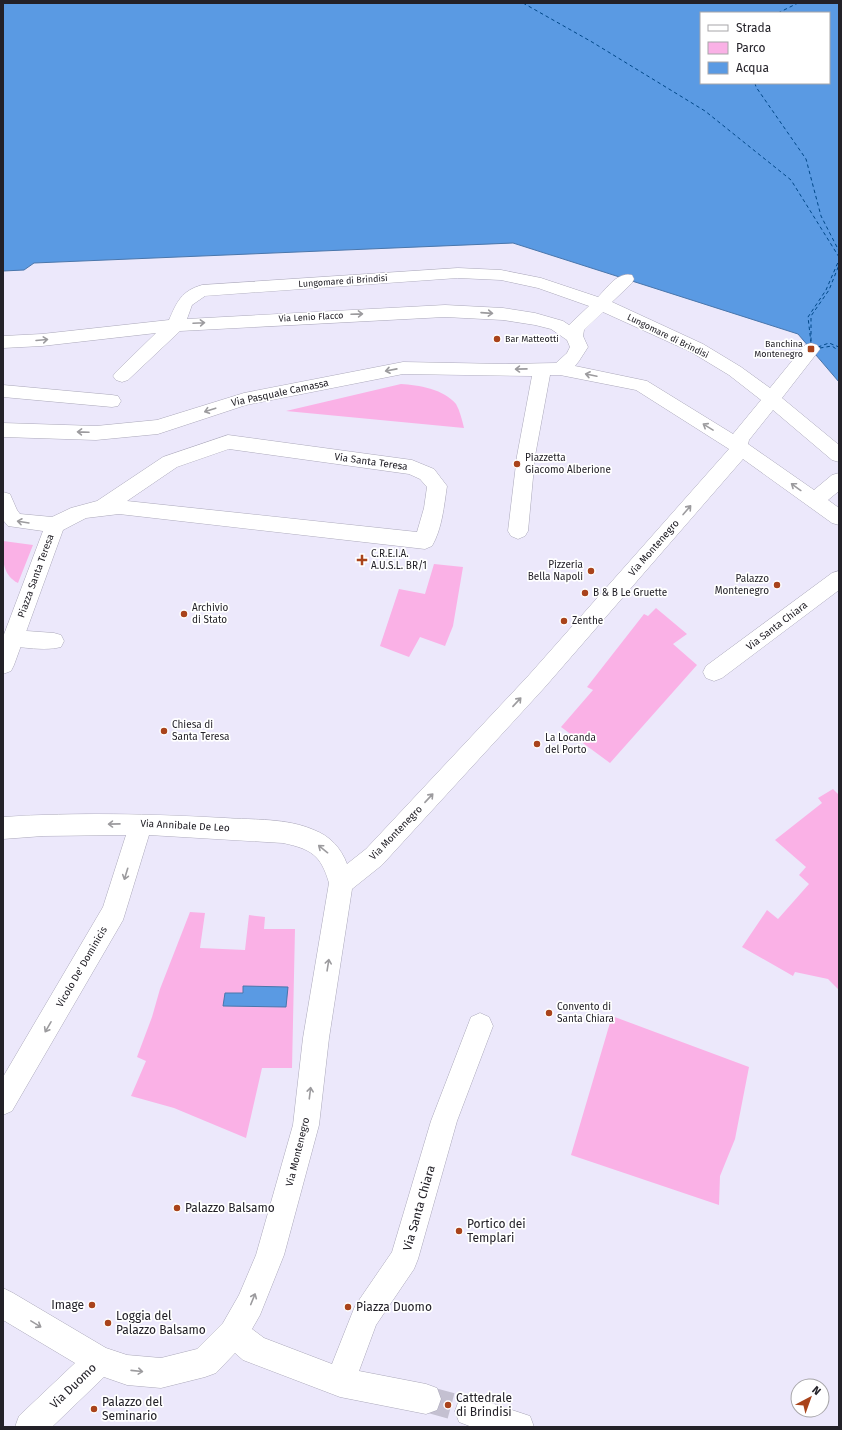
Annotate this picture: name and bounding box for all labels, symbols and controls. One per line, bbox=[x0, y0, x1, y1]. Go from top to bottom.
legend bbox=[700, 12, 830, 84]
text: Strada bbox=[736, 21, 771, 35]
text: Parco bbox=[736, 41, 766, 55]
text: Acqua bbox=[736, 61, 769, 75]
street label: Lungomare di Brindisi bbox=[298, 273, 388, 289]
street label: Via Lenio Flacco bbox=[278, 310, 344, 324]
one-way arrow bbox=[480, 310, 493, 317]
one-way arrow bbox=[350, 311, 363, 318]
street label: Lungomare di Brindisi bbox=[626, 312, 710, 360]
one-way arrow bbox=[192, 320, 205, 327]
marker: Bar Matteotti bbox=[492, 334, 502, 344]
place label: Bar Matteotti bbox=[505, 334, 559, 344]
one-way arrow bbox=[35, 336, 48, 343]
place label: Banchina Montenegro bbox=[754, 339, 803, 359]
marker: Banchina Montenegro bbox=[806, 344, 816, 354]
one-way arrow bbox=[385, 366, 398, 374]
one-way arrow bbox=[515, 366, 528, 373]
one-way arrow bbox=[584, 370, 597, 378]
street label: Via Pasquale Camassa bbox=[230, 377, 330, 409]
one-way arrow bbox=[204, 407, 217, 414]
one-way arrow bbox=[702, 422, 713, 431]
one-way arrow bbox=[77, 428, 90, 436]
street label: Via Santa Teresa bbox=[334, 451, 408, 473]
place label: Piazzetta Giacomo Alberione bbox=[525, 452, 611, 476]
marker: Piazzetta Giacomo Alberione bbox=[512, 459, 522, 469]
one-way arrow bbox=[791, 483, 802, 492]
one-way arrow bbox=[682, 505, 691, 515]
street label: Via Montenegro bbox=[626, 517, 682, 579]
one-way arrow bbox=[16, 518, 29, 526]
street label: Piazza Santa Teresa bbox=[15, 532, 57, 620]
place label: C.R.E.I.A. A.U.S.L. BR/1 bbox=[371, 548, 427, 572]
marker: C.R.E.I.A. A.U.S.L. BR/1 bbox=[356, 554, 368, 566]
place label: Pizzeria Bella Napoli bbox=[528, 559, 583, 583]
marker: Pizzeria Bella Napoli bbox=[586, 566, 596, 576]
place label: Palazzo Montenegro bbox=[715, 573, 769, 597]
marker: Palazzo Montenegro bbox=[772, 580, 782, 590]
place label: B & B Le Gruette bbox=[593, 587, 667, 599]
marker: B & B Le Gruette bbox=[580, 588, 590, 598]
street label: Via Santa Chiara bbox=[744, 599, 810, 653]
place label: Archivio di Stato bbox=[192, 602, 228, 626]
marker: Archivio di Stato bbox=[179, 609, 189, 619]
place label: Zenthe bbox=[572, 615, 603, 627]
marker: Zenthe bbox=[559, 616, 569, 626]
one-way arrow bbox=[513, 697, 522, 707]
place label: Chiesa di Santa Teresa bbox=[172, 719, 229, 743]
marker: Chiesa di Santa Teresa bbox=[159, 726, 169, 736]
place label: La Locanda del Porto bbox=[545, 732, 596, 756]
marker: La Locanda del Porto bbox=[532, 739, 542, 749]
one-way arrow bbox=[424, 793, 433, 803]
street label: Via Montenegro bbox=[367, 803, 425, 863]
street label: Via Annibale De Leo bbox=[140, 818, 230, 834]
one-way arrow bbox=[108, 820, 121, 828]
one-way arrow bbox=[318, 845, 329, 853]
one-way arrow bbox=[122, 867, 129, 880]
street label: Vicolo De' Dominicis bbox=[54, 924, 110, 1010]
one-way arrow bbox=[324, 959, 332, 972]
place label: Convento di Santa Chiara bbox=[557, 1001, 614, 1025]
marker: Convento di Santa Chiara bbox=[544, 1008, 554, 1018]
one-way arrow bbox=[43, 1020, 51, 1032]
one-way arrow bbox=[306, 1087, 313, 1100]
street label: Via Montenegro bbox=[284, 1116, 312, 1188]
street label: Via Santa Chiara bbox=[400, 1164, 438, 1252]
place label: Palazzo Balsamo bbox=[185, 1201, 275, 1215]
marker: Palazzo Balsamo bbox=[172, 1203, 182, 1213]
place label: Portico dei Templari bbox=[467, 1217, 526, 1245]
marker: Portico dei Templari bbox=[454, 1226, 464, 1236]
one-way arrow bbox=[249, 1293, 257, 1305]
place label: Image bbox=[51, 1298, 84, 1312]
marker: Image bbox=[87, 1300, 97, 1310]
place label: Piazza Duomo bbox=[356, 1300, 432, 1314]
marker: Piazza Duomo bbox=[343, 1302, 353, 1312]
place label: Loggia del Palazzo Balsamo bbox=[116, 1309, 206, 1337]
marker: Loggia del Palazzo Balsamo bbox=[103, 1318, 113, 1328]
one-way arrow bbox=[30, 1320, 42, 1328]
street label: Via Duomo bbox=[47, 1361, 99, 1411]
one-way arrow bbox=[130, 1367, 143, 1375]
north arrow bbox=[790, 1378, 830, 1418]
text: N bbox=[809, 1384, 823, 1398]
place label: Cattedrale di Brindisi bbox=[456, 1391, 512, 1419]
place label: Palazzo del Seminario bbox=[102, 1395, 163, 1423]
marker: Cattedrale di Brindisi bbox=[443, 1400, 453, 1410]
marker: Palazzo del Seminario bbox=[89, 1404, 99, 1414]

